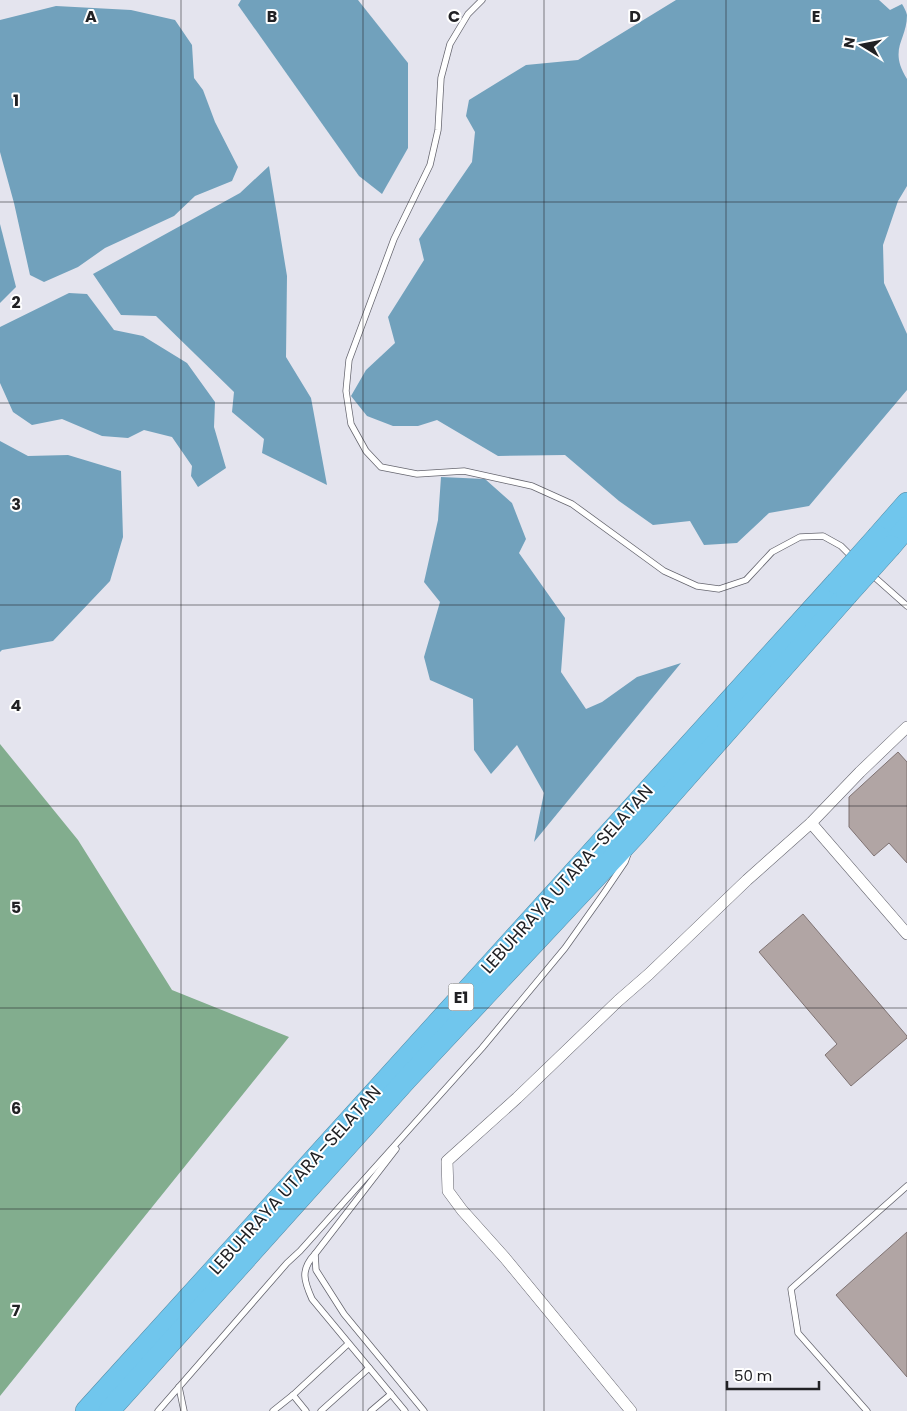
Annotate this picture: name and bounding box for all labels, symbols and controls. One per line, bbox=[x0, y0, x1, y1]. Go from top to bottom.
text: A bbox=[85, 5, 97, 28]
text: B bbox=[267, 5, 277, 28]
text: C bbox=[448, 5, 460, 28]
text: D bbox=[629, 5, 641, 28]
text: E bbox=[812, 5, 820, 28]
north arrow bbox=[837, 20, 887, 70]
text: N bbox=[838, 36, 860, 50]
text: 1 bbox=[13, 89, 19, 112]
text: 2 bbox=[11, 291, 21, 314]
text: 3 bbox=[11, 493, 21, 516]
text: 4 bbox=[11, 694, 22, 717]
street label: LEBUHRAYA UTARA–SELATAN bbox=[475, 779, 658, 979]
text: 5 bbox=[11, 896, 21, 919]
road number: E1 bbox=[448, 984, 474, 1010]
street label: LEBUHRAYA UTARA–SELATAN bbox=[203, 1080, 386, 1280]
text: 6 bbox=[11, 1097, 21, 1120]
text: 7 bbox=[12, 1299, 21, 1322]
scale bar bbox=[727, 1358, 820, 1390]
text: 50 m bbox=[734, 1365, 772, 1386]

